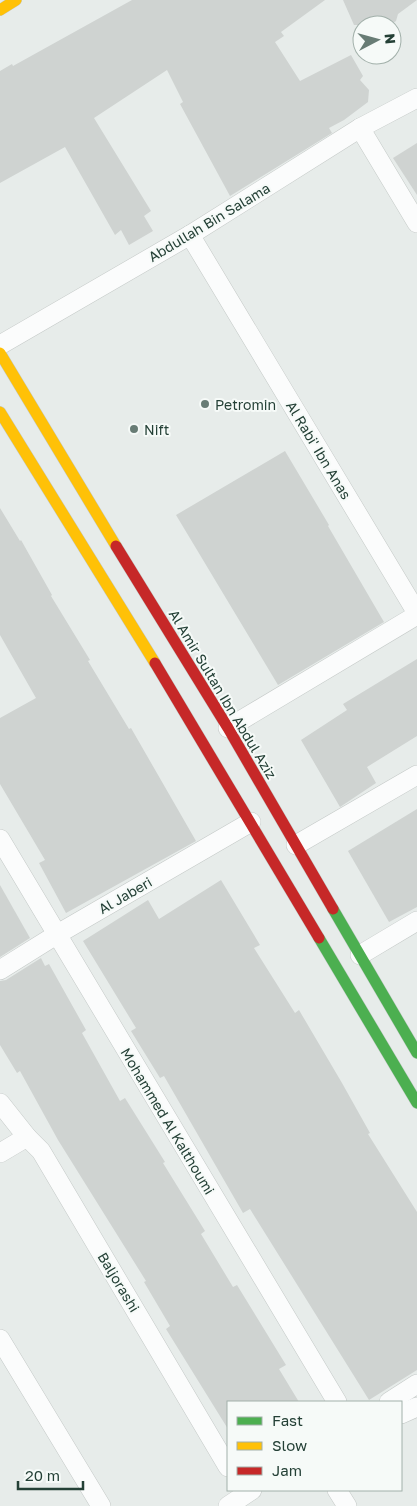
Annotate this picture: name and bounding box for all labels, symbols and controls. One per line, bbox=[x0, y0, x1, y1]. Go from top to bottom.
north arrow bbox=[352, 15, 402, 65]
text: N bbox=[381, 32, 399, 45]
street label: Abdullah Bin Salama bbox=[145, 179, 273, 265]
place label: Petromin bbox=[215, 396, 276, 413]
marker: Petromin bbox=[199, 398, 211, 410]
street label: Al Rabi' Ibn Anas bbox=[283, 398, 355, 502]
place label: Nift bbox=[144, 421, 169, 438]
marker: Nift bbox=[128, 423, 140, 435]
street label: Al Amir Sultan Ibn Abdul Aziz bbox=[166, 606, 280, 782]
street label: Al Jaberi bbox=[95, 873, 155, 917]
street label: Mohammed Al Kalthoumi bbox=[117, 1045, 219, 1197]
street label: Baljorashi bbox=[94, 1249, 144, 1315]
legend bbox=[227, 1401, 402, 1491]
text: Fast bbox=[272, 1411, 303, 1429]
text: Slow bbox=[272, 1436, 307, 1454]
scale bar bbox=[18, 1458, 82, 1490]
text: Jam bbox=[272, 1461, 302, 1479]
text: 20 m bbox=[25, 1466, 60, 1484]

